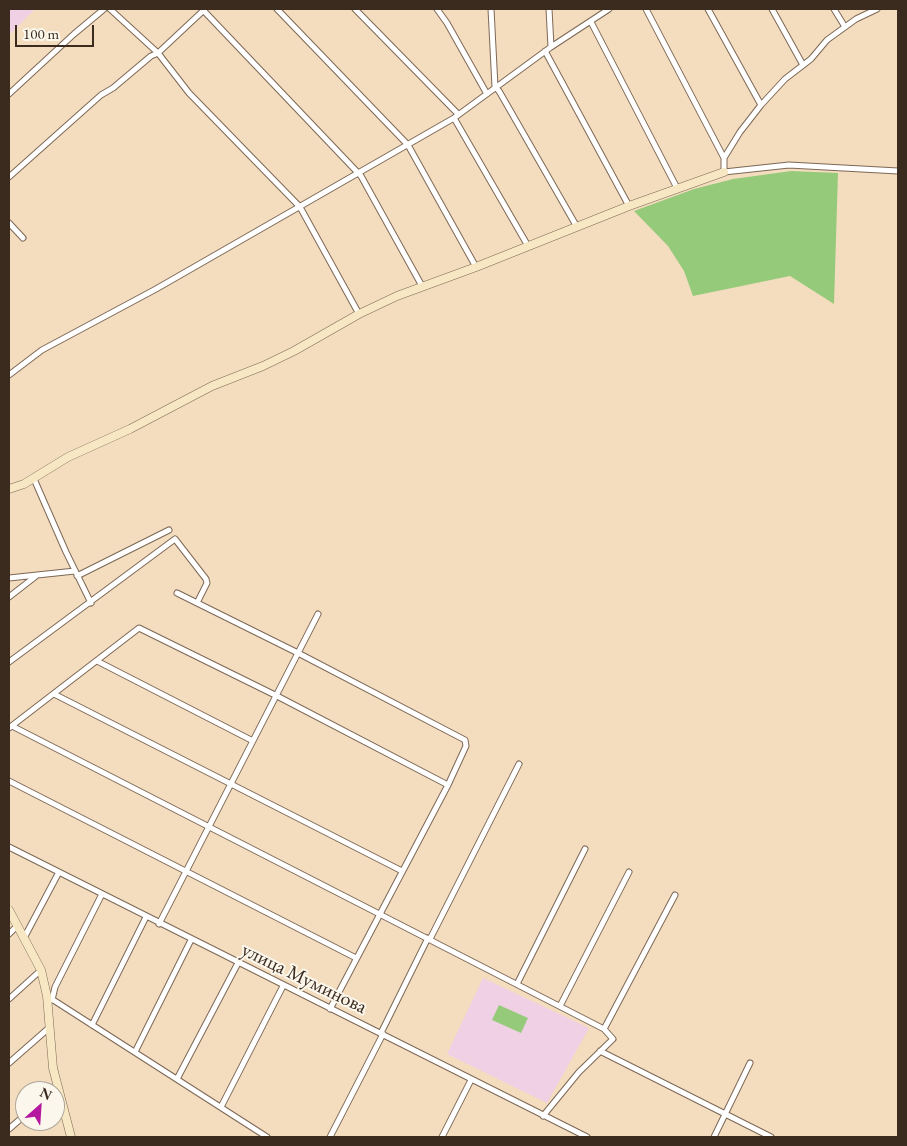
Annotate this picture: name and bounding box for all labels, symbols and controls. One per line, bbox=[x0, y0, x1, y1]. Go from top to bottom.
scale bar bbox=[18, 15, 96, 47]
text: 100 m bbox=[23, 24, 59, 43]
street label: улица Муминова bbox=[237, 938, 371, 1020]
north arrow bbox=[15, 1081, 65, 1131]
text: N bbox=[37, 1083, 55, 1104]

